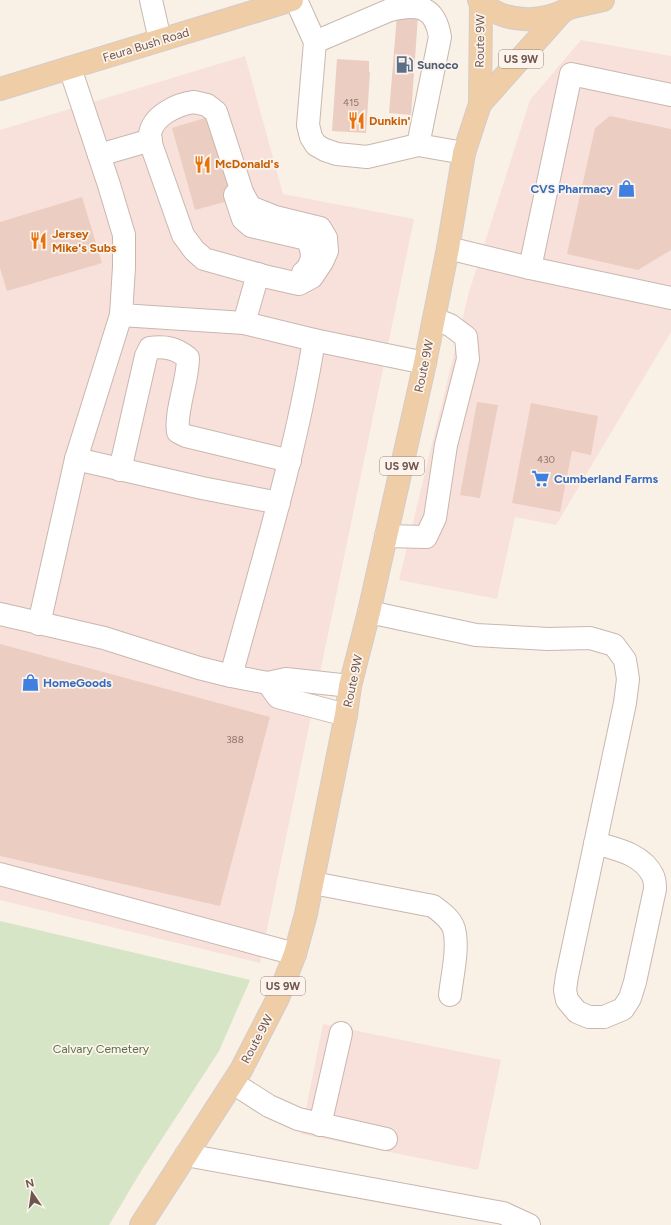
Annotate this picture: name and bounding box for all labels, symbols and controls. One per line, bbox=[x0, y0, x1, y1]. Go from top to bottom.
street label: Route 9W bbox=[473, 14, 487, 68]
street label: Feura Bush Road bbox=[101, 25, 191, 65]
road number: US 9W bbox=[499, 50, 543, 68]
fuel station icon: Sunoco bbox=[394, 55, 414, 75]
place label: Sunoco bbox=[417, 58, 458, 72]
house number: 415 bbox=[343, 96, 359, 109]
restaurant icon: Dunkin' bbox=[346, 111, 366, 131]
place label: Dunkin' bbox=[369, 114, 410, 128]
restaurant icon: McDonald's bbox=[192, 154, 212, 174]
place label: McDonald's bbox=[215, 157, 279, 171]
shop icon: CVS Pharmacy bbox=[616, 179, 636, 199]
place label: CVS Pharmacy bbox=[530, 182, 613, 196]
place label: Jersey Mike's Subs bbox=[52, 227, 117, 255]
restaurant icon: Jersey Mike's Subs bbox=[29, 231, 49, 251]
street label: Route 9W bbox=[412, 338, 437, 394]
house number: 430 bbox=[537, 453, 555, 466]
road number: US 9W bbox=[380, 457, 424, 475]
supermarket icon: Cumberland Farms bbox=[531, 469, 551, 489]
place label: Cumberland Farms bbox=[554, 472, 658, 486]
street label: Route 9W bbox=[341, 653, 366, 709]
shop icon: HomeGoods bbox=[20, 673, 40, 693]
place label: HomeGoods bbox=[43, 676, 112, 690]
house number: 388 bbox=[226, 733, 244, 746]
road number: US 9W bbox=[261, 977, 305, 995]
street label: Route 9W bbox=[238, 1012, 276, 1066]
park label: Calvary Cemetery bbox=[53, 1042, 150, 1056]
north arrow bbox=[12, 1173, 52, 1213]
text: N bbox=[24, 1176, 35, 1191]

